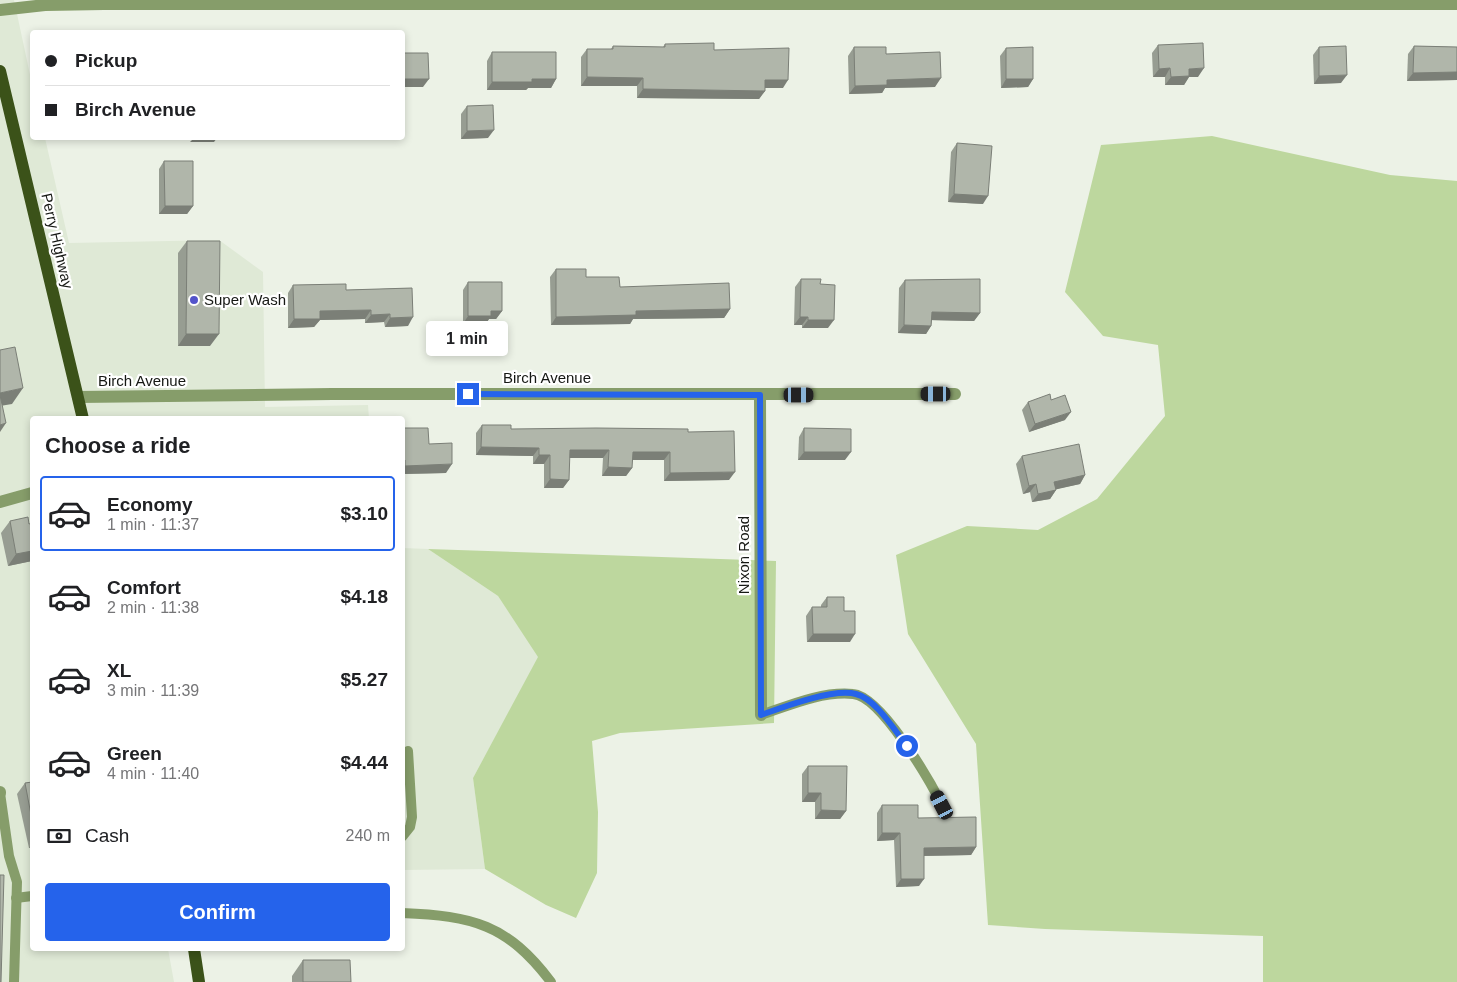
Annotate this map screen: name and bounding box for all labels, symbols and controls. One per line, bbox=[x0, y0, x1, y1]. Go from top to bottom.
text: Pickup bbox=[75, 50, 137, 71]
text: Birch Avenue bbox=[75, 99, 196, 120]
street label: Perry Highway bbox=[38, 191, 77, 291]
place label: Super Wash bbox=[204, 291, 286, 308]
marker: Super Wash bbox=[188, 294, 200, 306]
callout: 1 min bbox=[427, 322, 509, 356]
text: 1 min bbox=[446, 330, 488, 347]
street label: Birch Avenue bbox=[503, 369, 591, 386]
street label: Birch Avenue bbox=[98, 372, 186, 389]
route end bbox=[457, 383, 479, 405]
car bbox=[921, 387, 951, 402]
car bbox=[784, 388, 814, 403]
text: Choose a ride bbox=[45, 433, 190, 458]
icon: car bbox=[47, 491, 92, 536]
text: Economy bbox=[107, 494, 193, 515]
text: $3.10 bbox=[340, 503, 388, 524]
text: 1 min · 11:37 bbox=[107, 516, 199, 533]
street label: Nixon Road bbox=[735, 516, 752, 594]
icon: car bbox=[47, 574, 92, 619]
text: Comfort bbox=[107, 577, 181, 598]
text: $4.18 bbox=[340, 586, 388, 607]
text: 2 min · 11:38 bbox=[107, 599, 199, 616]
icon: car bbox=[47, 657, 92, 702]
text: XL bbox=[107, 660, 131, 681]
text: $5.27 bbox=[340, 669, 388, 690]
text: 3 min · 11:39 bbox=[107, 682, 199, 699]
route start bbox=[896, 735, 918, 757]
icon: car bbox=[47, 740, 92, 785]
text: Green bbox=[107, 743, 162, 764]
text: $4.44 bbox=[340, 752, 388, 773]
text: 4 min · 11:40 bbox=[107, 765, 199, 782]
car bbox=[928, 788, 955, 822]
icon: cash bbox=[45, 822, 73, 850]
text: Cash bbox=[85, 825, 129, 846]
text: 240 m bbox=[346, 827, 390, 844]
button: Confirm bbox=[45, 883, 390, 941]

